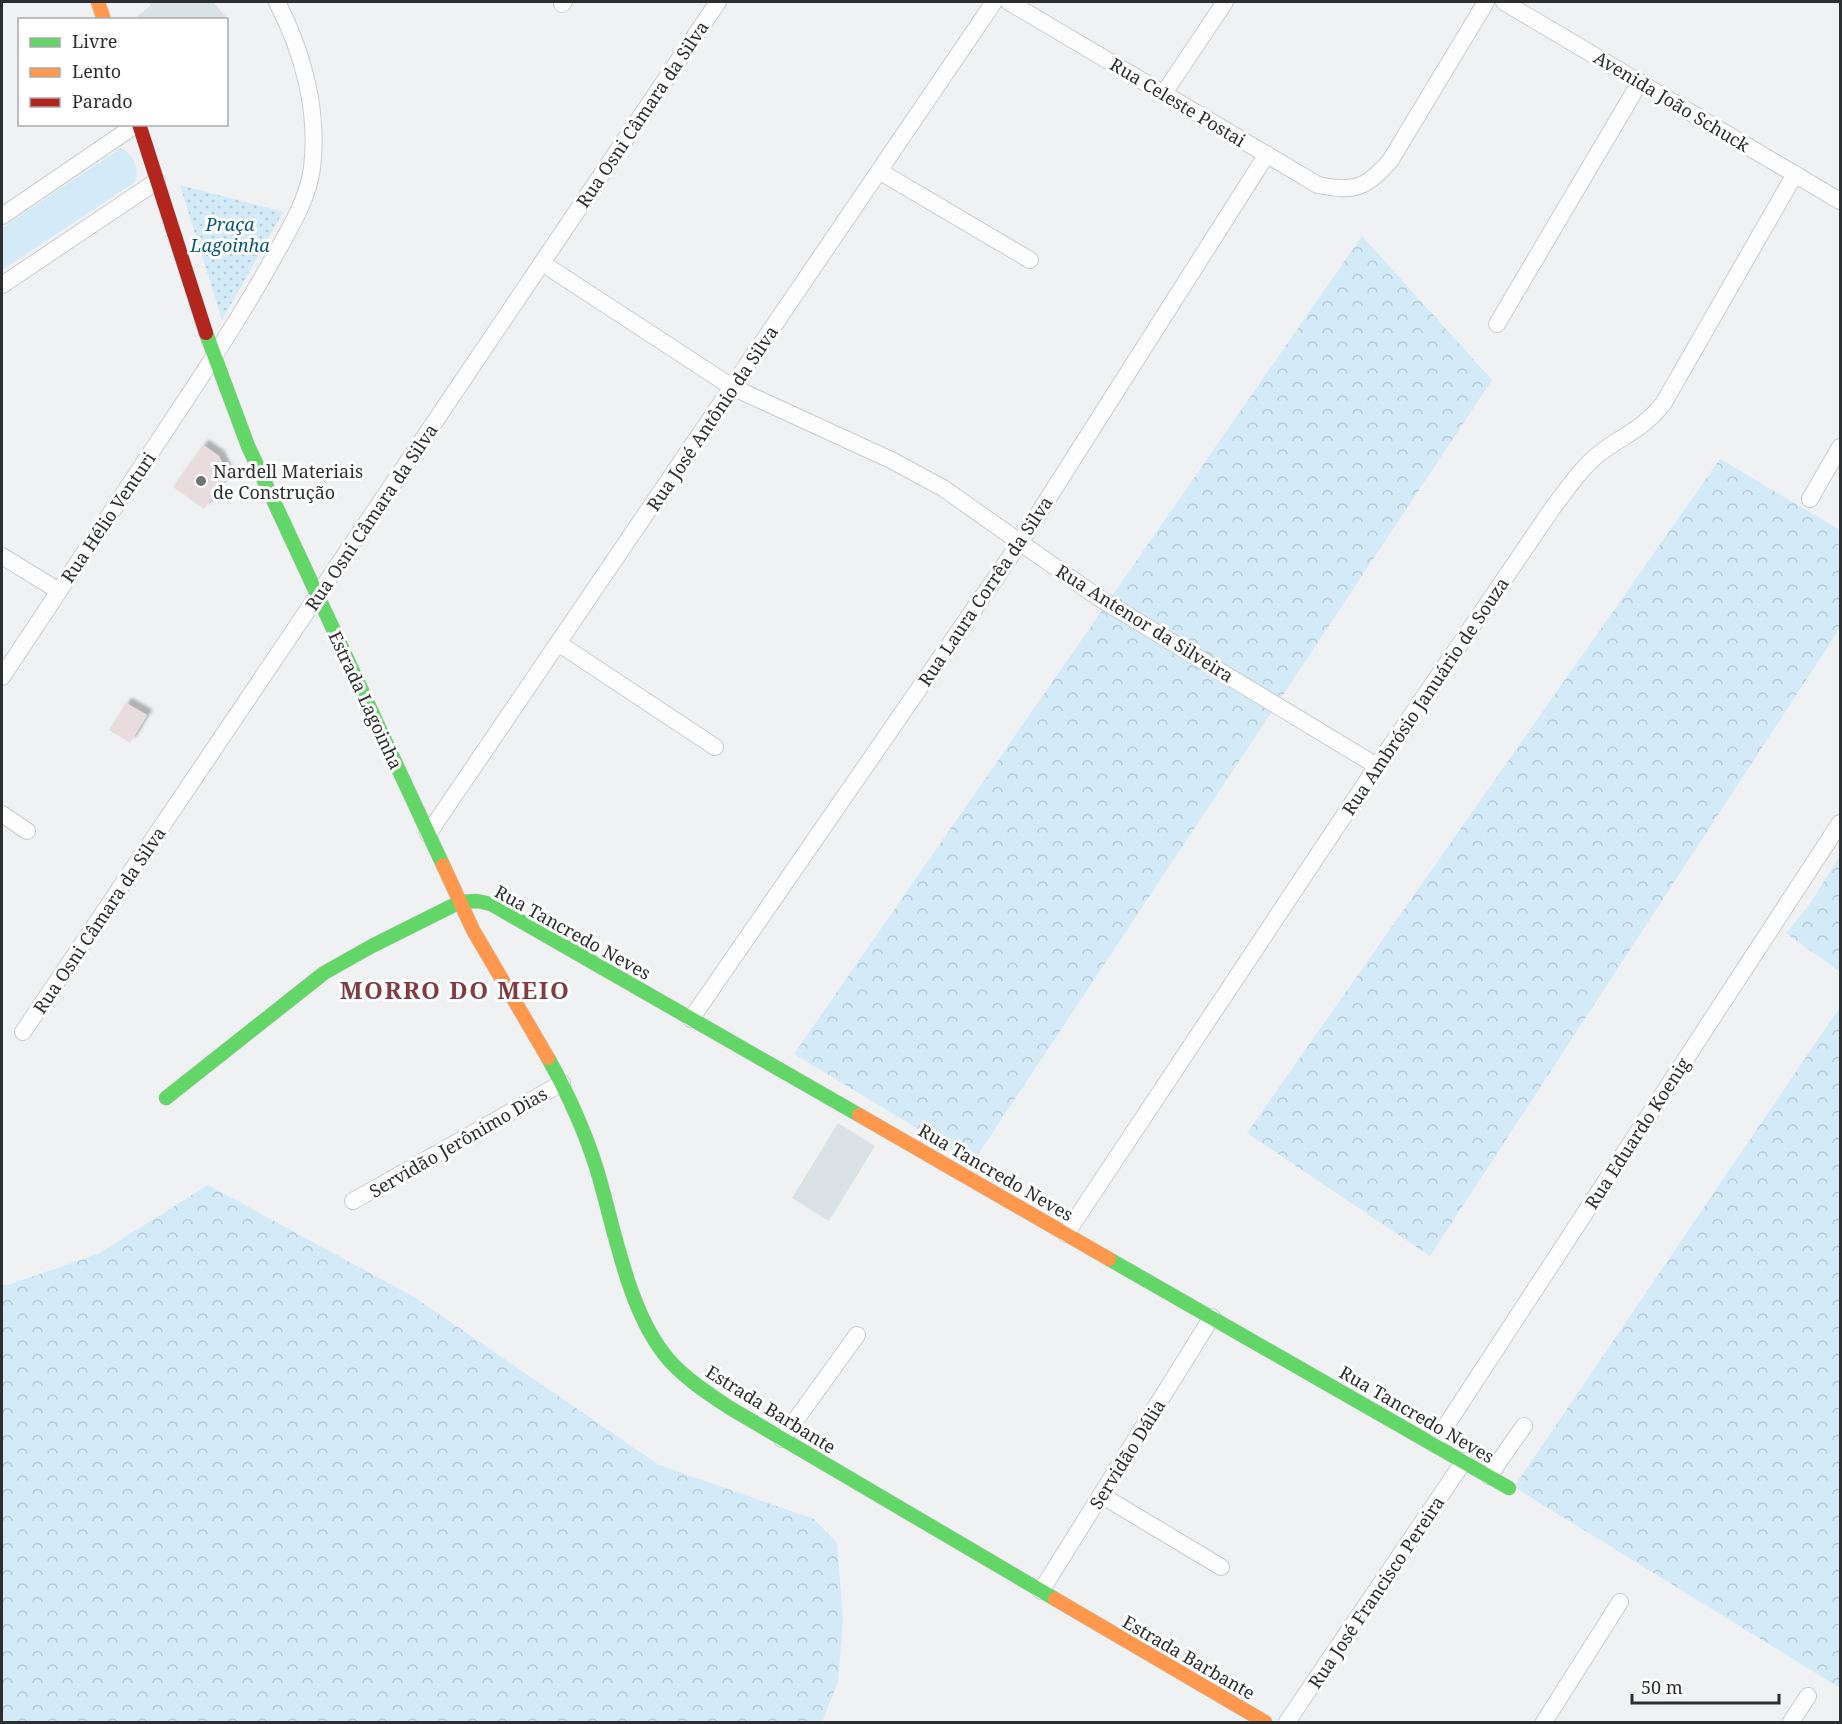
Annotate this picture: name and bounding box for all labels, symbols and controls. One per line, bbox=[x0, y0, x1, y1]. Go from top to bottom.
street label: Rua Osni Câmara da Silva bbox=[570, 16, 714, 212]
legend bbox=[18, 18, 228, 126]
text: Livre bbox=[72, 29, 118, 53]
street label: Avenida João Schuck bbox=[1590, 45, 1755, 157]
street label: Rua Celeste Postai bbox=[1106, 52, 1251, 152]
text: Lento bbox=[72, 59, 121, 83]
text: Parado bbox=[72, 89, 133, 113]
park label: Praça Lagoinha bbox=[189, 212, 270, 257]
street label: Rua José Antônio da Silva bbox=[641, 321, 783, 515]
street label: Rua Osni Câmara da Silva bbox=[299, 419, 443, 615]
street label: Rua Hélio Venturi bbox=[55, 447, 161, 587]
place label: Nardell Materiais de Construção bbox=[213, 459, 363, 504]
marker: Nardell Materiais de Construção bbox=[194, 474, 208, 488]
street label: Rua Laura Corrêa da Silva bbox=[912, 491, 1058, 691]
street label: Rua Antenor da Silveira bbox=[1052, 559, 1238, 687]
street label: Rua Ambrósio Januário de Souza bbox=[1336, 572, 1514, 820]
street label: Estrada Lagoinha bbox=[323, 627, 409, 773]
street label: Rua Osni Câmara da Silva bbox=[27, 822, 171, 1018]
street label: Rua Tancredo Neves bbox=[491, 879, 655, 985]
district label: MORRO DO MEIO bbox=[340, 973, 570, 1006]
street label: Rua Eduardo Koenig bbox=[1579, 1052, 1695, 1213]
street label: Servidão Jerônimo Dias bbox=[365, 1081, 551, 1203]
street label: Rua Tancredo Neves bbox=[914, 1118, 1078, 1226]
street label: Estrada Barbante bbox=[701, 1359, 841, 1459]
street label: Rua Tancredo Neves bbox=[1335, 1360, 1499, 1468]
street label: Servidão Dália bbox=[1084, 1395, 1170, 1513]
street label: Rua José Francisco Pereira bbox=[1303, 1491, 1449, 1693]
street label: Estrada Barbante bbox=[1119, 1609, 1259, 1705]
scale bar bbox=[1632, 1667, 1779, 1705]
text: 50 m bbox=[1641, 1675, 1683, 1699]

